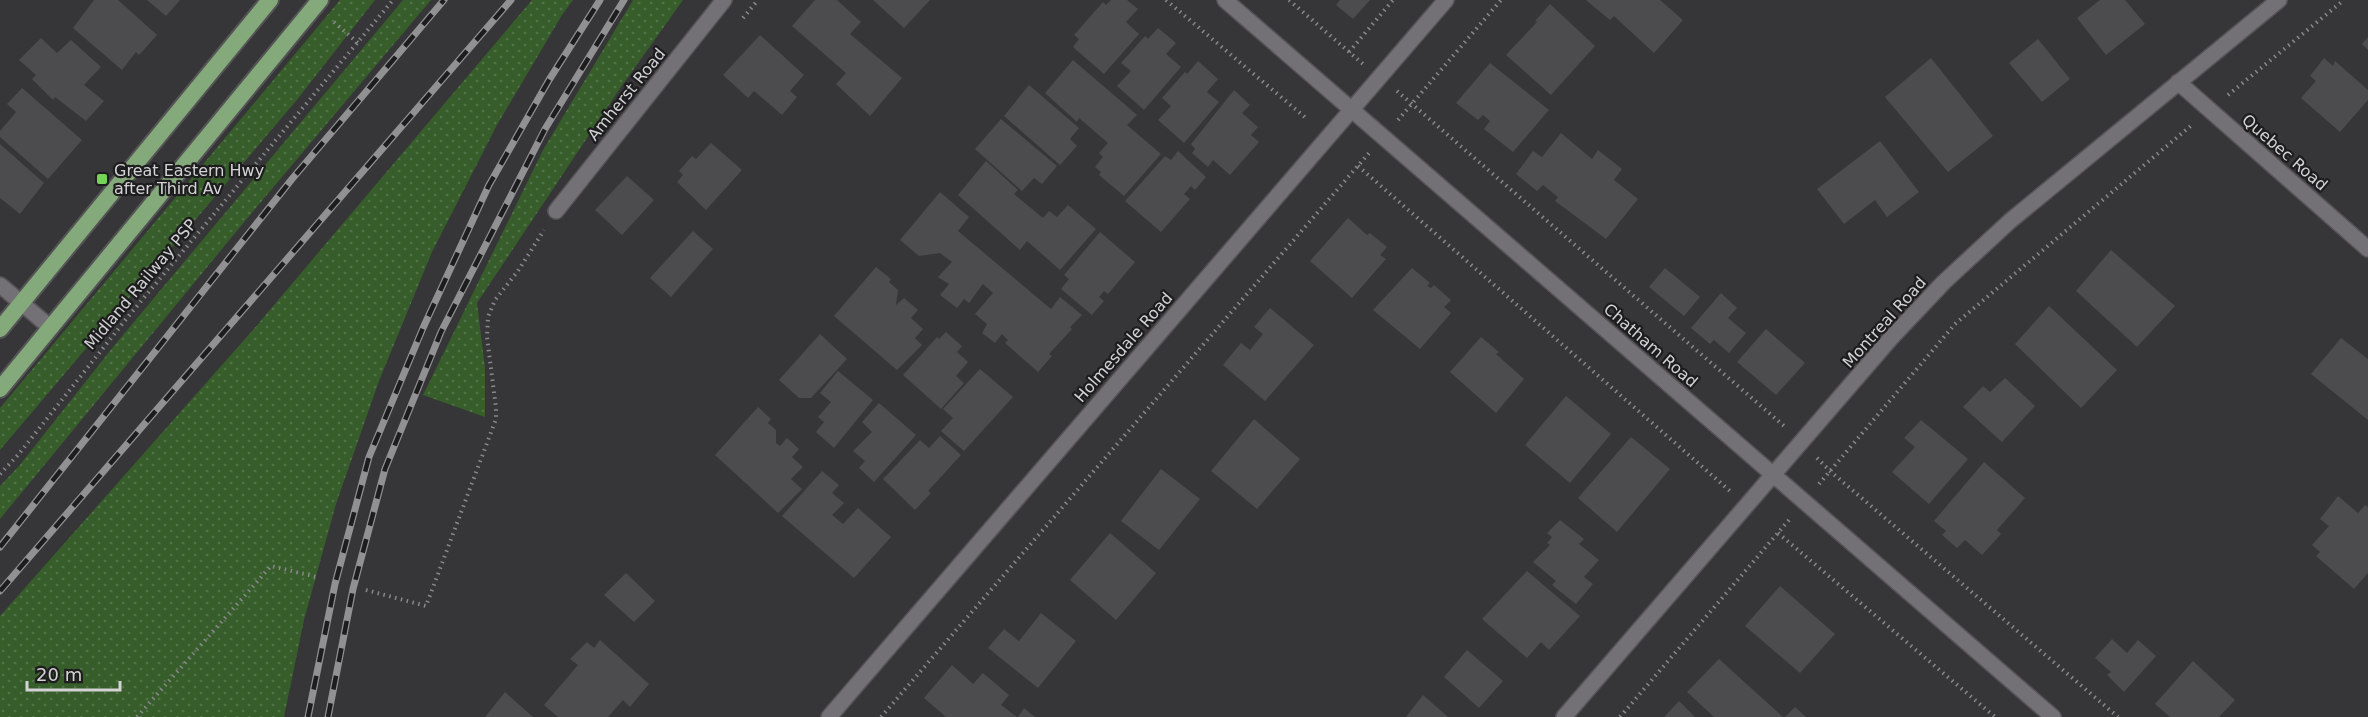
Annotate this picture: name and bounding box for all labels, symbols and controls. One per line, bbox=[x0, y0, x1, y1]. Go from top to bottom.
street label: Amherst Road bbox=[583, 44, 669, 144]
street label: Quebec Road bbox=[2238, 110, 2331, 195]
place label: Great Eastern Hwy after Third Av bbox=[114, 161, 264, 198]
marker: Great Eastern Hwy after Third Av bbox=[95, 172, 109, 186]
street label: Midland Railway PSP bbox=[80, 215, 201, 353]
street label: Montreal Road bbox=[1839, 273, 1930, 372]
street label: Holmesdale Road bbox=[1070, 288, 1176, 406]
street label: Chatham Road bbox=[1600, 299, 1701, 391]
scale bar bbox=[27, 654, 120, 692]
text: 20 m bbox=[36, 664, 82, 685]

